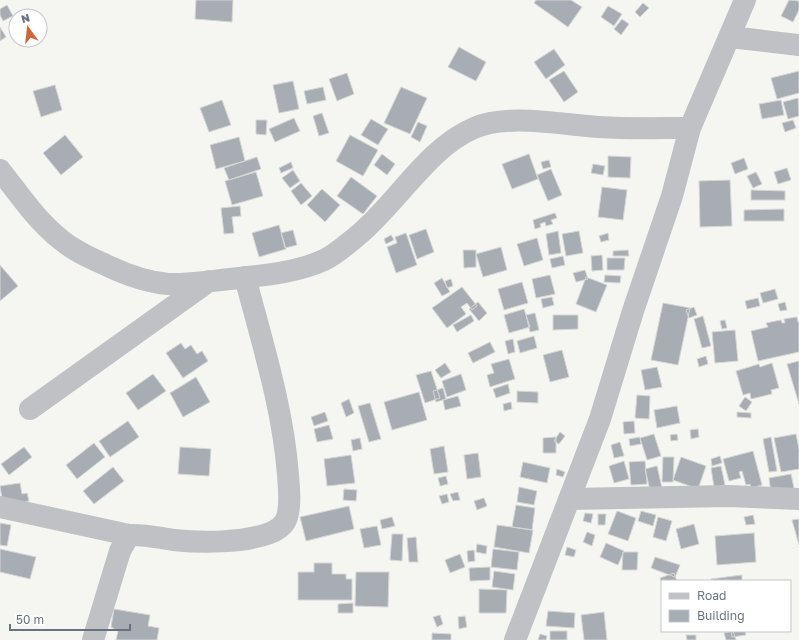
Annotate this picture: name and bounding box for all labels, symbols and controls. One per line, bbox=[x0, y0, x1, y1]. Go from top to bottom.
north arrow bbox=[8, 8, 48, 48]
text: N bbox=[20, 10, 31, 25]
legend bbox=[661, 580, 791, 632]
text: Road bbox=[697, 588, 726, 603]
scale bar bbox=[10, 606, 130, 632]
text: Building bbox=[697, 608, 745, 623]
text: 50 m bbox=[16, 612, 44, 627]

